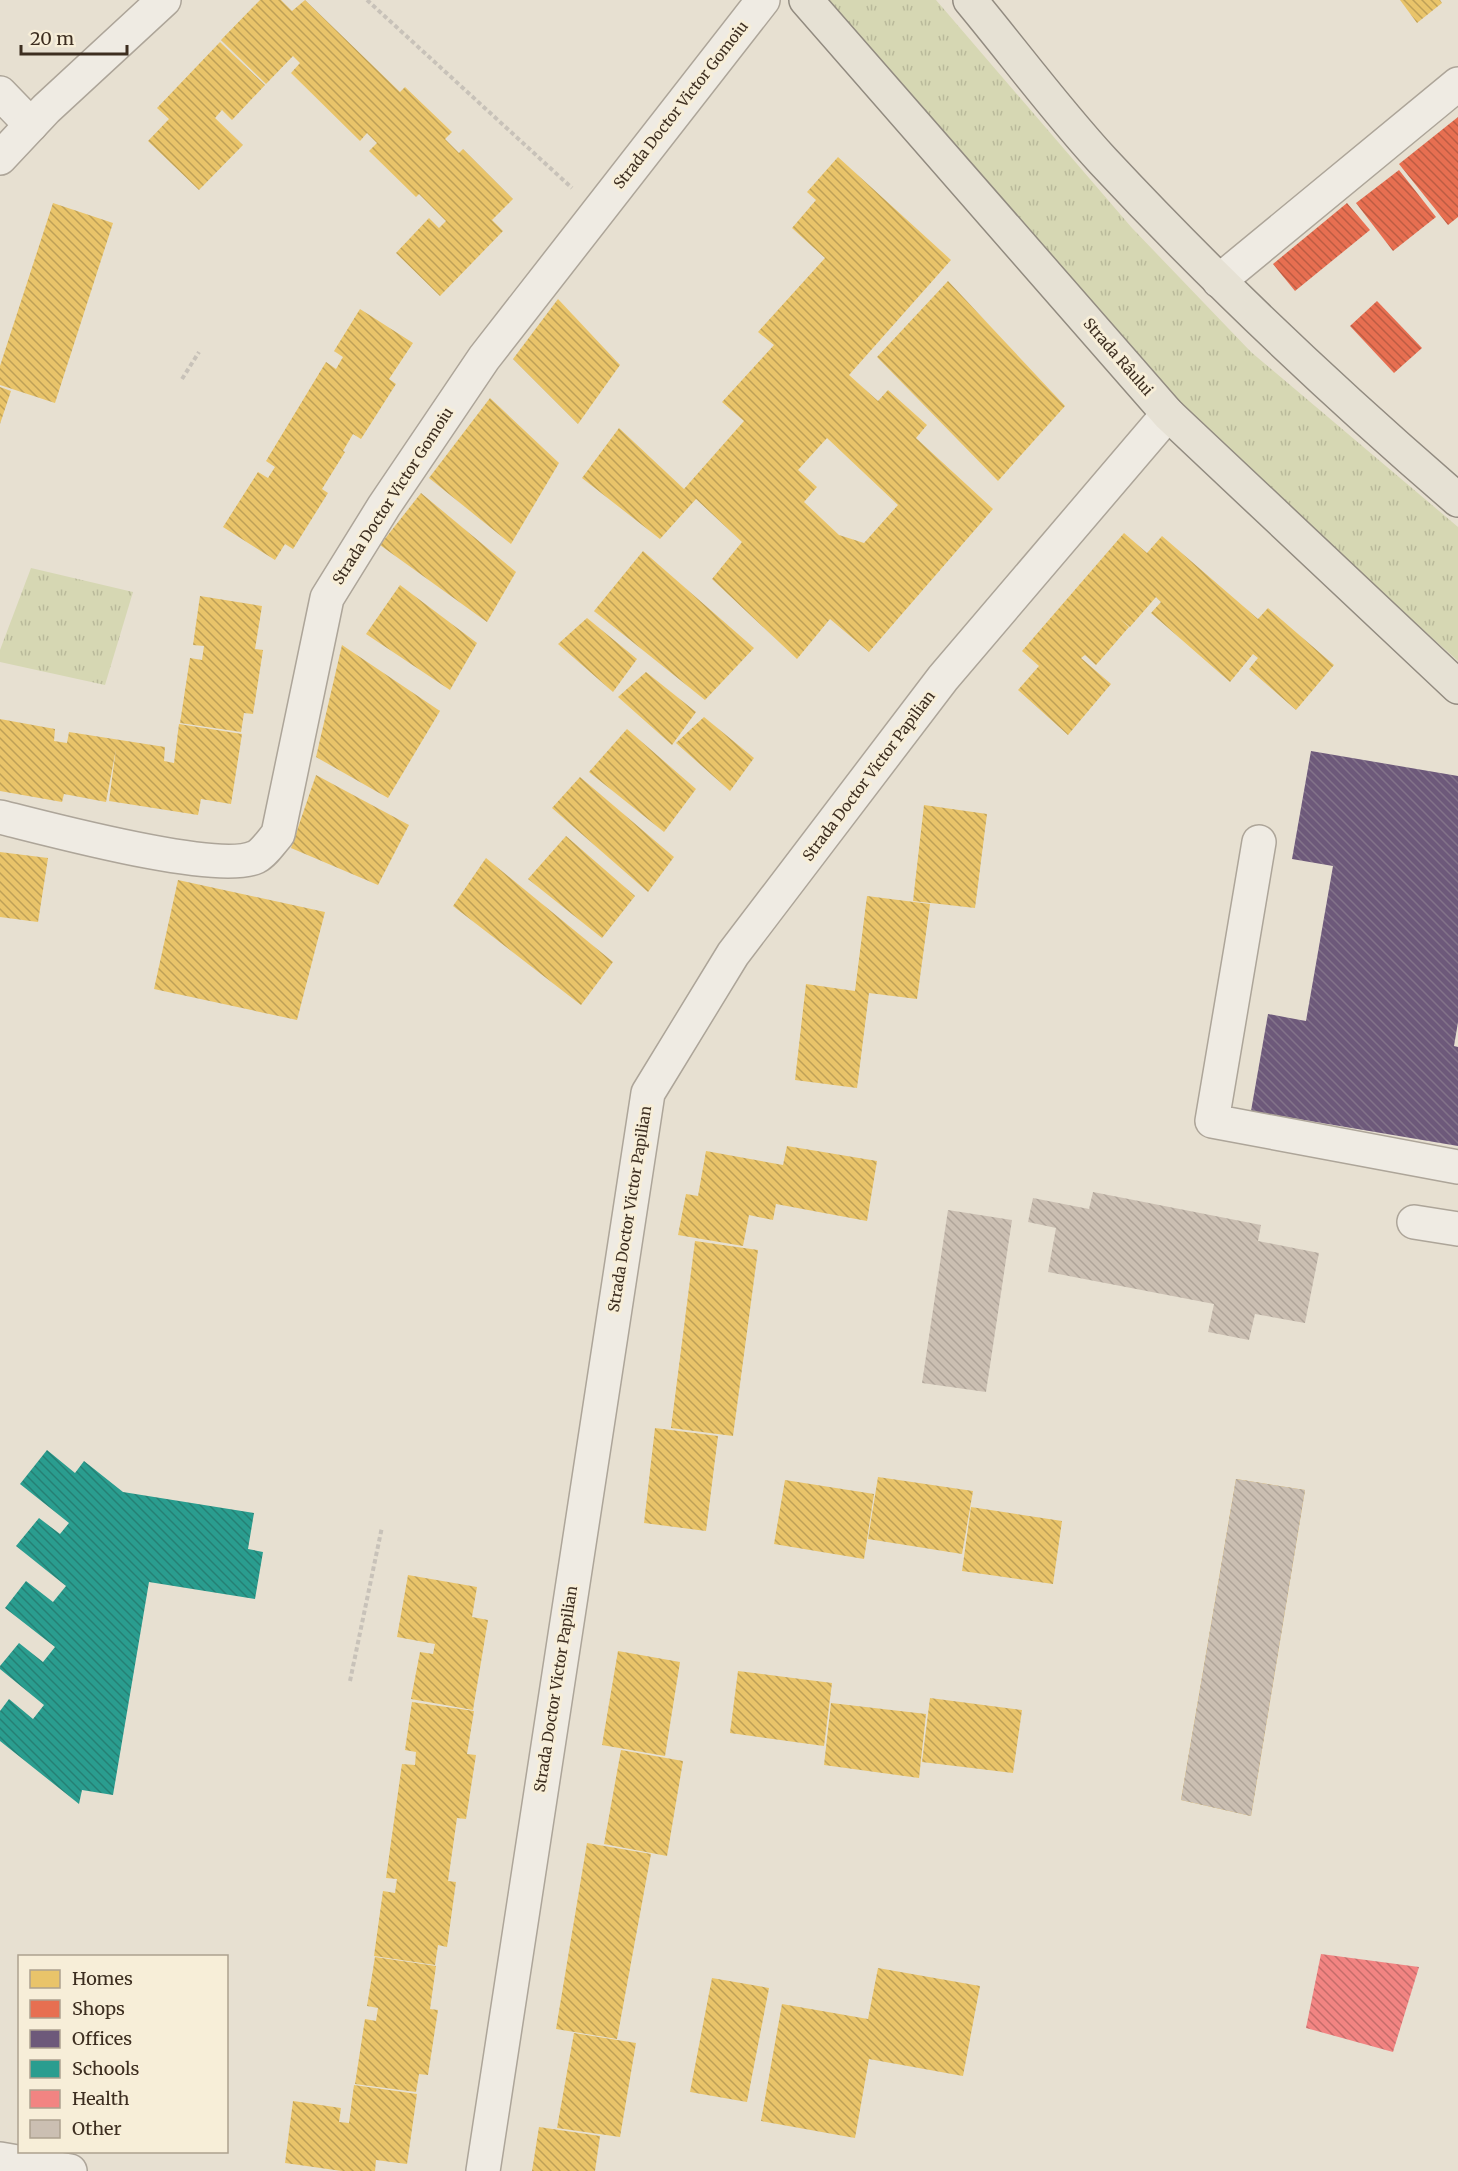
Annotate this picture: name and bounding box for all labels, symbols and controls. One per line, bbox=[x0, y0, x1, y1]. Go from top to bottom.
street label: Strada Doctor Victor Gomoiu bbox=[609, 17, 752, 192]
scale bar bbox=[21, 18, 128, 56]
text: 20 m bbox=[30, 27, 74, 50]
street label: Strada Râului bbox=[1080, 314, 1157, 399]
street label: Strada Doctor Victor Gomoiu bbox=[328, 404, 457, 588]
street label: Strada Doctor Victor Papilian bbox=[798, 687, 939, 865]
street label: Strada Doctor Victor Papilian bbox=[604, 1104, 655, 1313]
street label: Strada Doctor Victor Papilian bbox=[530, 1584, 581, 1793]
legend bbox=[18, 1955, 228, 2153]
text: Homes bbox=[72, 1967, 133, 1990]
text: Shops bbox=[72, 1997, 125, 2020]
text: Offices bbox=[72, 2027, 132, 2050]
text: Schools bbox=[72, 2057, 140, 2080]
text: Health bbox=[72, 2087, 130, 2110]
text: Other bbox=[72, 2117, 122, 2140]

